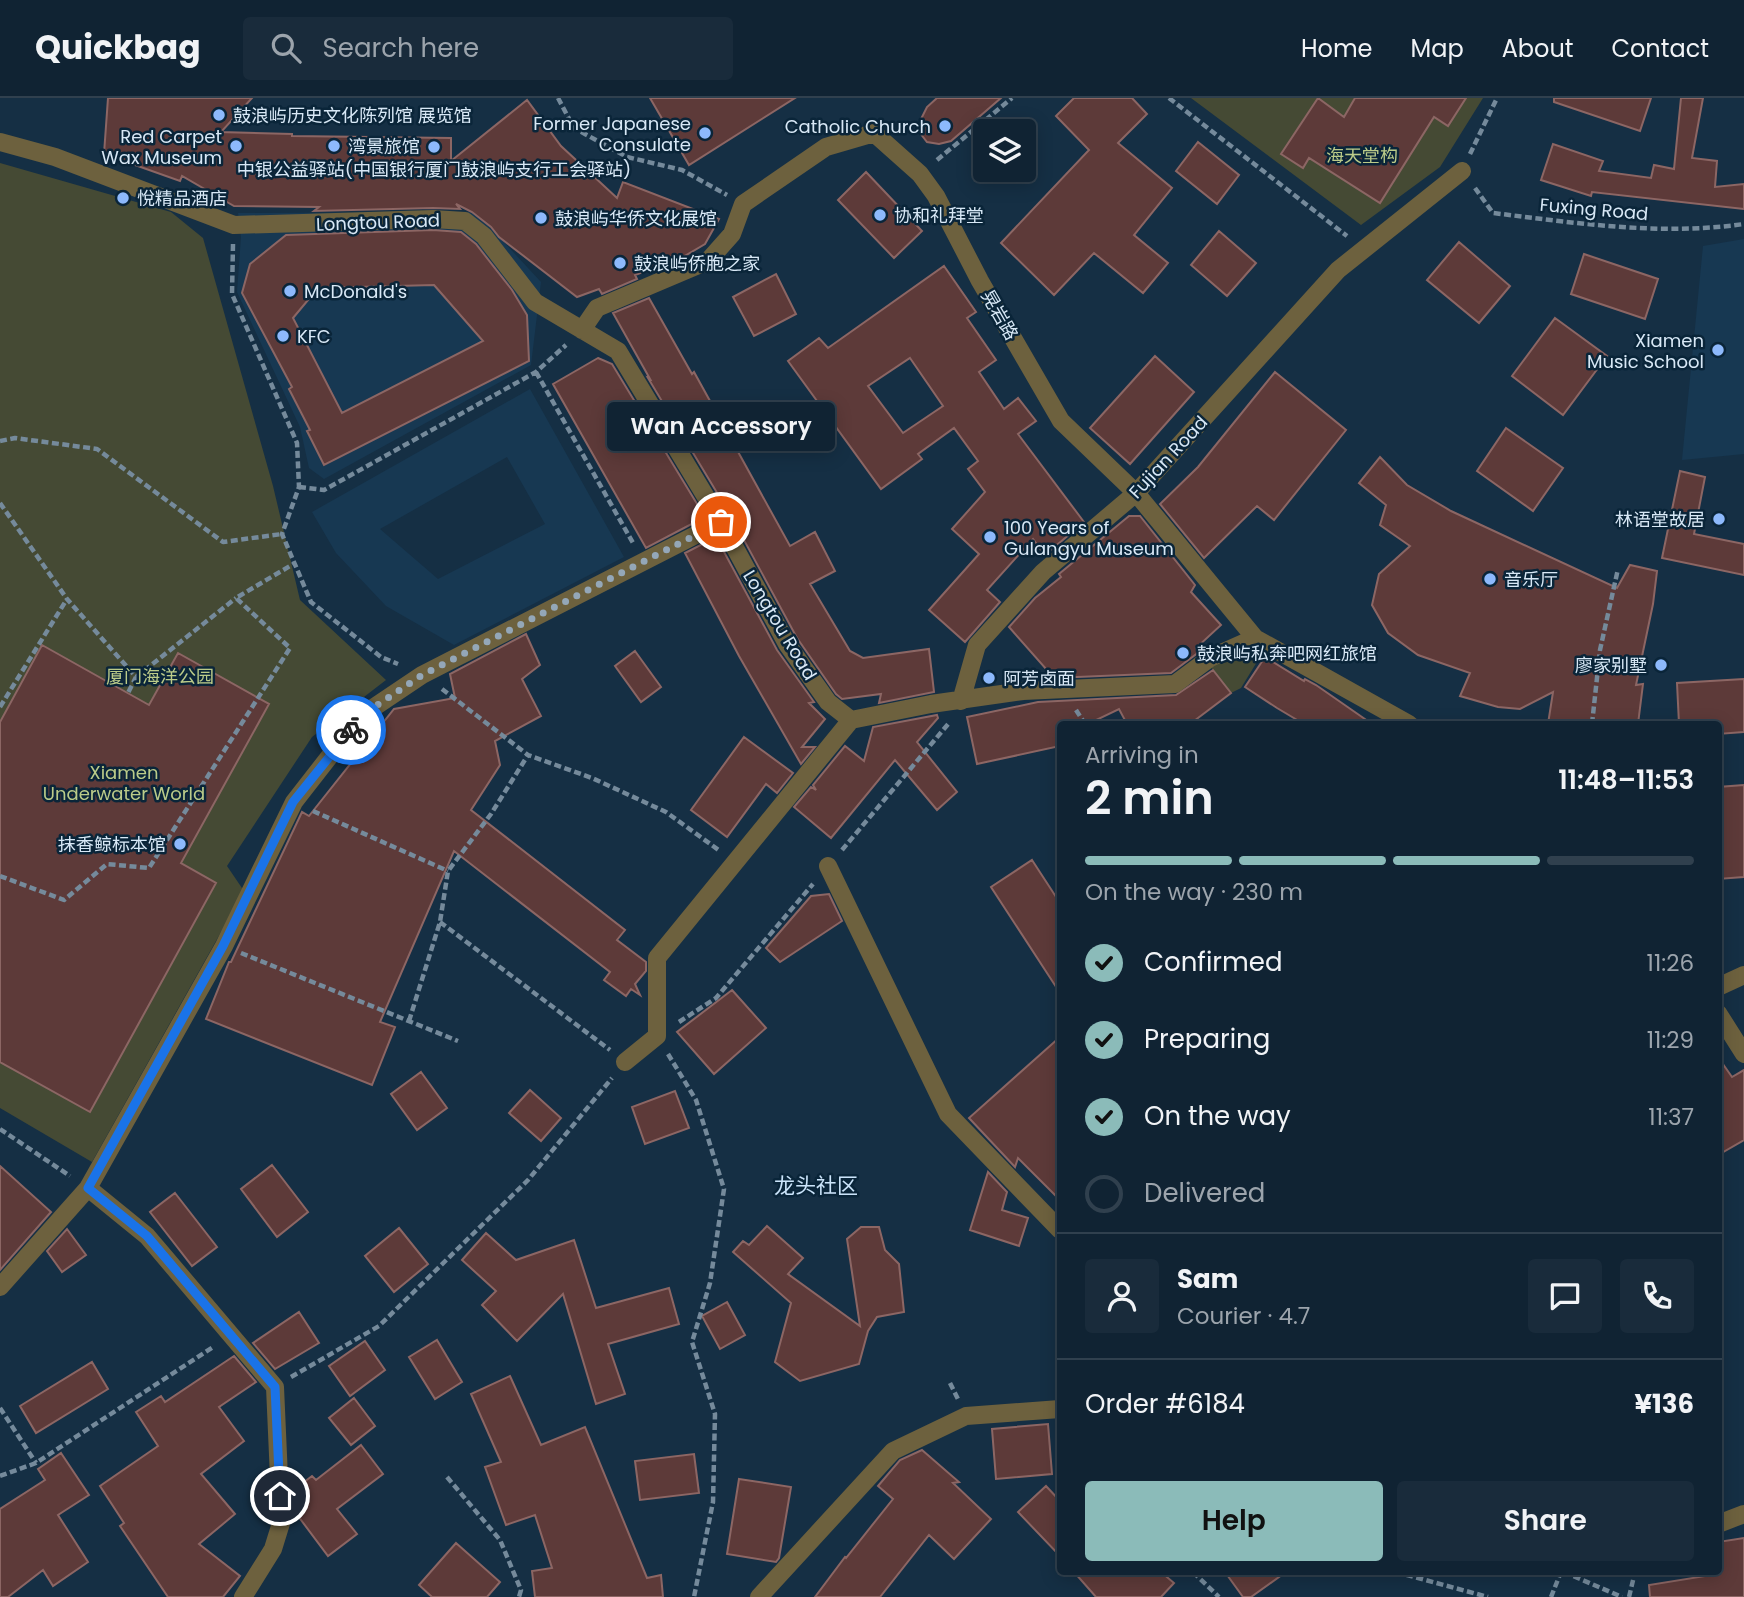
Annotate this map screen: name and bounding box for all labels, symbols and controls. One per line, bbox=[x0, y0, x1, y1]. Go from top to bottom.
search box bbox=[243, 17, 733, 80]
text: Quickbag bbox=[35, 24, 201, 71]
icon: search bbox=[267, 29, 305, 67]
text: Search here bbox=[323, 30, 479, 66]
text: Home bbox=[1301, 32, 1373, 65]
text: Map bbox=[1411, 32, 1464, 65]
text: About bbox=[1502, 32, 1573, 65]
text: Contact bbox=[1611, 32, 1709, 65]
place label: 鼓浪屿历史文化陈列馆 展览馆 bbox=[233, 103, 472, 128]
marker: 鼓浪屿历史文化陈列馆 展览馆 bbox=[211, 107, 227, 123]
place label: Former Japanese Consulate bbox=[533, 111, 691, 157]
place label: Catholic Church bbox=[785, 114, 931, 139]
marker: Catholic Church bbox=[937, 118, 953, 134]
map controls bbox=[973, 119, 1036, 182]
button: layers bbox=[973, 119, 1036, 182]
place label: Red Carpet Wax Museum bbox=[101, 124, 222, 170]
marker: Former Japanese Consulate bbox=[697, 125, 713, 141]
place label: 湾景旅馆 bbox=[348, 134, 420, 159]
marker: Red Carpet Wax Museum bbox=[228, 138, 244, 154]
marker: 湾景旅馆 bbox=[326, 138, 342, 154]
marker: 中银公益驿站(中国银行厦门鼓浪屿支行工会驿站) bbox=[426, 139, 442, 155]
park label: 海天堂构 bbox=[1326, 143, 1398, 168]
place label: 中银公益驿站(中国银行厦门鼓浪屿支行工会驿站) bbox=[237, 157, 631, 182]
place label: 悅精品酒店 bbox=[137, 186, 227, 211]
marker: 悅精品酒店 bbox=[115, 190, 131, 206]
street label: Fuxing Road bbox=[1539, 192, 1649, 226]
place label: 协和礼拜堂 bbox=[894, 203, 984, 228]
place label: 鼓浪屿华侨文化展馆 bbox=[555, 206, 717, 231]
street label: Longtou Road bbox=[316, 207, 440, 237]
marker: 协和礼拜堂 bbox=[872, 207, 888, 223]
marker: 鼓浪屿华侨文化展馆 bbox=[533, 210, 549, 226]
place label: 鼓浪屿侨胞之家 bbox=[634, 251, 760, 276]
marker: 鼓浪屿侨胞之家 bbox=[612, 255, 628, 271]
place label: McDonald's bbox=[304, 279, 407, 304]
marker: McDonald's bbox=[282, 283, 298, 299]
street label: 晃岩路 bbox=[976, 285, 1024, 345]
place label: KFC bbox=[297, 324, 331, 349]
marker: KFC bbox=[275, 328, 291, 344]
place label: Xiamen Music School bbox=[1587, 328, 1704, 374]
marker: Xiamen Music School bbox=[1710, 342, 1726, 358]
callout: Wan Accessory bbox=[607, 403, 835, 452]
text: Wan Accessory bbox=[630, 410, 812, 442]
street label: Fujian Road bbox=[1123, 410, 1213, 504]
pin bbox=[691, 492, 751, 552]
icon: bag bbox=[702, 503, 740, 541]
place label: 林语堂故居 bbox=[1615, 507, 1705, 532]
marker: 林语堂故居 bbox=[1711, 511, 1727, 527]
place label: 100 Years of Gulangyu Museum bbox=[1004, 515, 1174, 561]
marker: 100 Years of Gulangyu Museum bbox=[982, 529, 998, 545]
street label: Longtou Road bbox=[737, 565, 823, 685]
place label: 音乐厅 bbox=[1504, 567, 1558, 592]
marker: 音乐厅 bbox=[1482, 571, 1498, 587]
place label: 鼓浪屿私奔吧网红旅馆 bbox=[1197, 641, 1377, 666]
marker: 鼓浪屿私奔吧网红旅馆 bbox=[1175, 645, 1191, 661]
place label: 廖家别墅 bbox=[1575, 653, 1647, 678]
marker: 廖家别墅 bbox=[1653, 657, 1669, 673]
park label: 厦门海洋公园 bbox=[106, 664, 214, 689]
place label: 阿芳卤面 bbox=[1003, 666, 1075, 691]
marker: 阿芳卤面 bbox=[981, 670, 997, 686]
courier bbox=[316, 695, 386, 765]
icon: bike bbox=[332, 711, 370, 749]
text: Arriving in bbox=[1085, 739, 1199, 771]
park label: Xiamen Underwater World bbox=[43, 760, 205, 806]
text: 11:48–11:53 bbox=[1558, 762, 1694, 798]
text: 2 min bbox=[1085, 766, 1214, 830]
place label: 抹香鲸标本馆 bbox=[58, 832, 166, 857]
marker: 抹香鲸标本馆 bbox=[172, 836, 188, 852]
text: On the way · 230 m bbox=[1085, 876, 1303, 908]
icon: check bbox=[1085, 944, 1123, 982]
text: Confirmed bbox=[1144, 944, 1282, 980]
text: 11:26 bbox=[1647, 947, 1694, 979]
icon: check bbox=[1085, 1021, 1123, 1059]
text: Preparing bbox=[1144, 1021, 1270, 1057]
text: 11:29 bbox=[1647, 1024, 1694, 1056]
icon: check bbox=[1085, 1098, 1123, 1136]
text: On the way bbox=[1144, 1098, 1291, 1134]
text: 11:37 bbox=[1648, 1101, 1694, 1133]
district label: 龙头社区 bbox=[774, 1171, 858, 1200]
text: Delivered bbox=[1144, 1175, 1265, 1211]
button: person bbox=[1085, 1259, 1159, 1333]
button: chat bbox=[1528, 1259, 1602, 1333]
button: phone bbox=[1620, 1259, 1694, 1333]
text: Sam bbox=[1177, 1261, 1238, 1297]
text: Courier · 4.7 bbox=[1177, 1300, 1310, 1332]
text: Order #6184 bbox=[1085, 1386, 1245, 1422]
text: ¥136 bbox=[1634, 1386, 1694, 1422]
pin bbox=[250, 1466, 310, 1526]
icon: home bbox=[261, 1477, 299, 1515]
button: Help bbox=[1085, 1481, 1383, 1561]
button: Share bbox=[1397, 1481, 1694, 1561]

